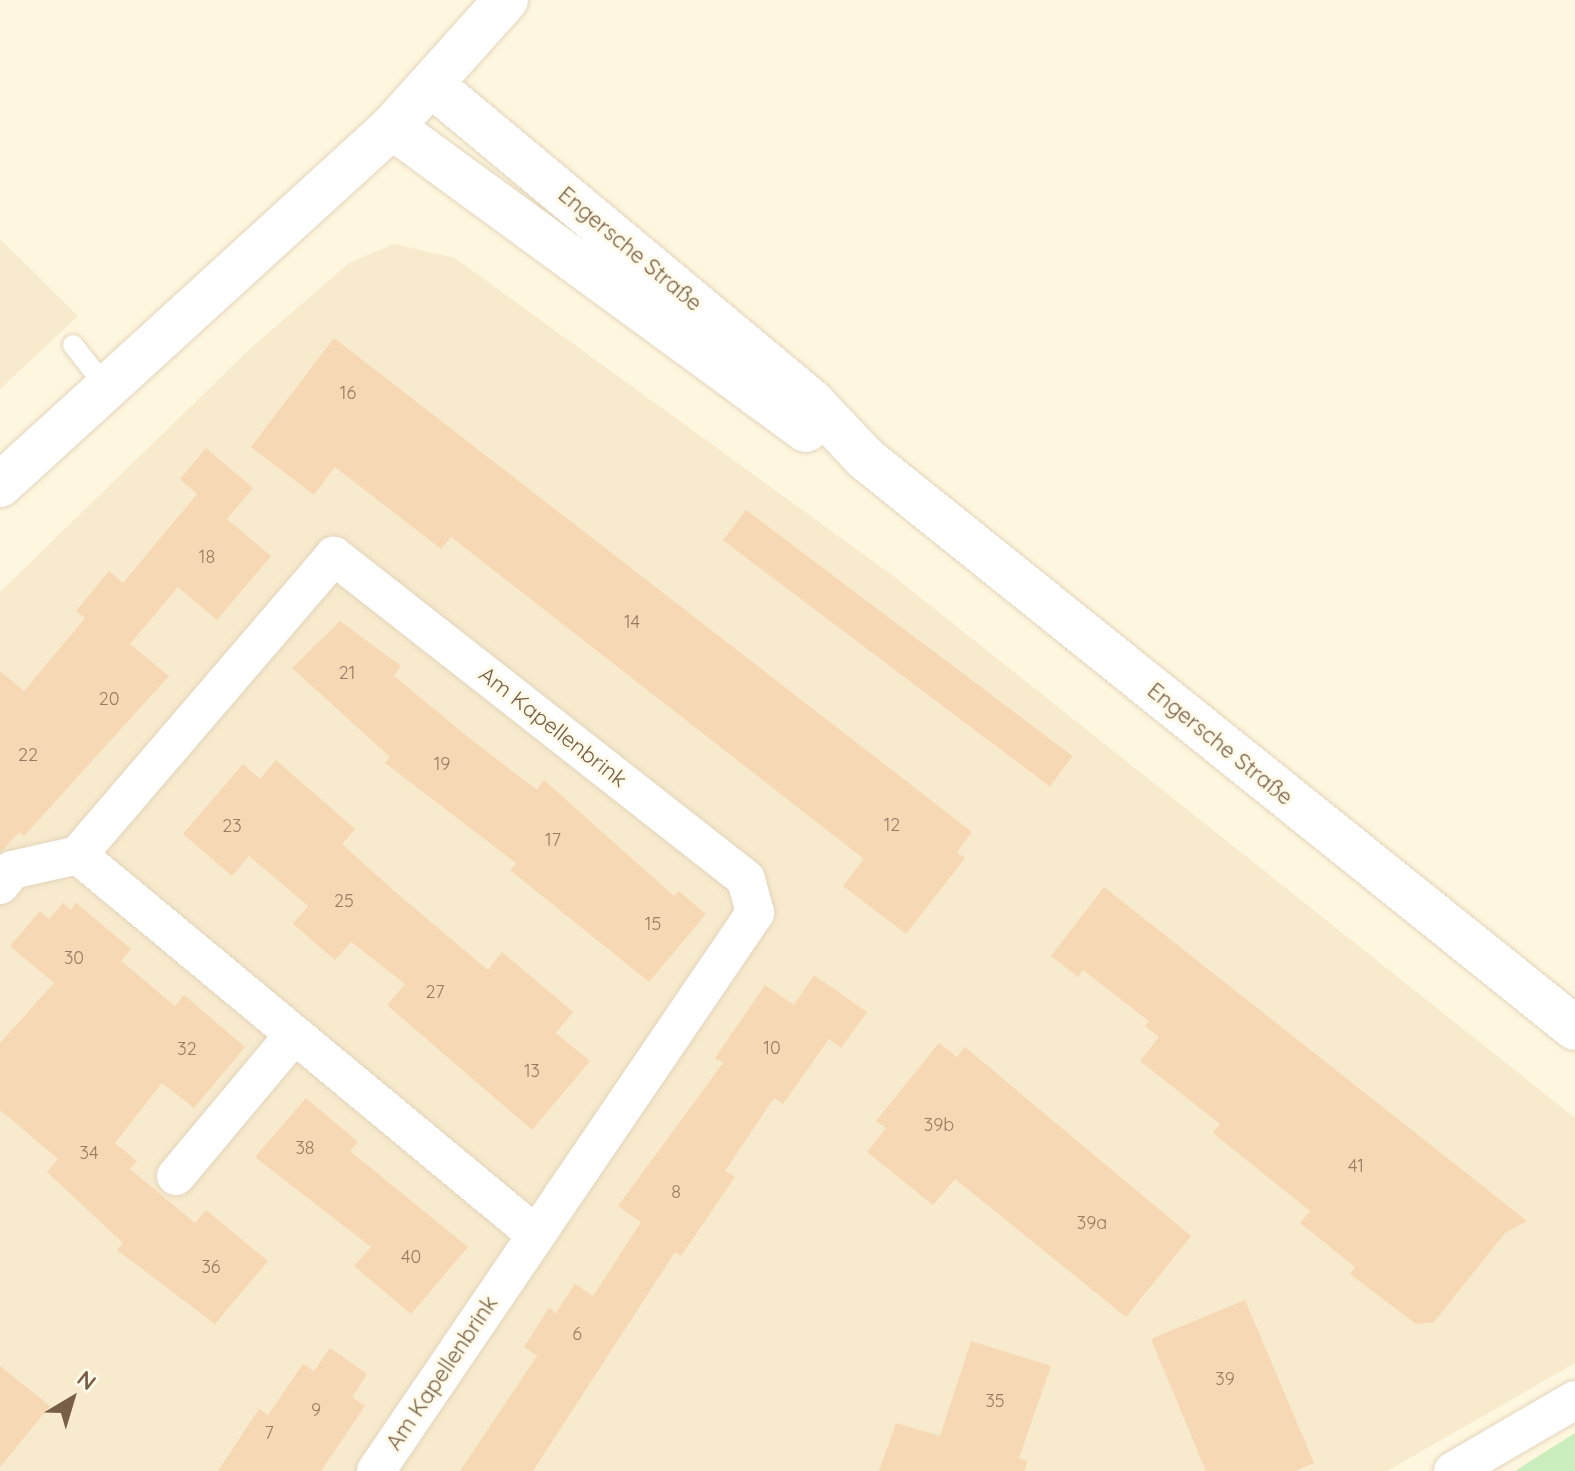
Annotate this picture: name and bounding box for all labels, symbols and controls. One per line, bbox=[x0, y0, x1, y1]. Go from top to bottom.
street label: Engersche Straße bbox=[553, 181, 707, 317]
house number: 16 bbox=[340, 382, 356, 404]
house number: 18 bbox=[199, 546, 215, 568]
house number: 14 bbox=[624, 611, 640, 633]
street label: Am Kapellenbrink bbox=[474, 661, 632, 793]
house number: 21 bbox=[339, 662, 355, 684]
street label: Engersche Straße bbox=[1142, 677, 1298, 811]
house number: 20 bbox=[99, 688, 119, 710]
house number: 22 bbox=[18, 744, 38, 766]
house number: 19 bbox=[434, 753, 450, 775]
house number: 12 bbox=[884, 814, 900, 836]
house number: 23 bbox=[222, 815, 242, 837]
house number: 17 bbox=[545, 829, 561, 851]
house number: 25 bbox=[334, 890, 354, 912]
house number: 15 bbox=[645, 913, 661, 935]
house number: 30 bbox=[64, 947, 84, 969]
house number: 27 bbox=[426, 981, 444, 1003]
house number: 10 bbox=[763, 1037, 781, 1059]
house number: 32 bbox=[177, 1038, 197, 1060]
house number: 13 bbox=[524, 1060, 540, 1082]
house number: 39b bbox=[924, 1114, 954, 1136]
house number: 38 bbox=[295, 1137, 315, 1159]
house number: 34 bbox=[80, 1142, 98, 1164]
house number: 41 bbox=[1348, 1155, 1364, 1177]
house number: 8 bbox=[671, 1181, 681, 1203]
house number: 39a bbox=[1077, 1212, 1107, 1234]
house number: 40 bbox=[401, 1246, 421, 1268]
house number: 36 bbox=[201, 1256, 221, 1278]
street label: Am Kapellenbrink bbox=[381, 1291, 503, 1455]
house number: 6 bbox=[572, 1323, 582, 1345]
north arrow bbox=[32, 1359, 112, 1439]
text: N bbox=[72, 1364, 102, 1396]
house number: 39 bbox=[1215, 1368, 1235, 1390]
house number: 35 bbox=[985, 1390, 1005, 1412]
house number: 9 bbox=[311, 1399, 321, 1421]
house number: 7 bbox=[264, 1422, 274, 1444]

